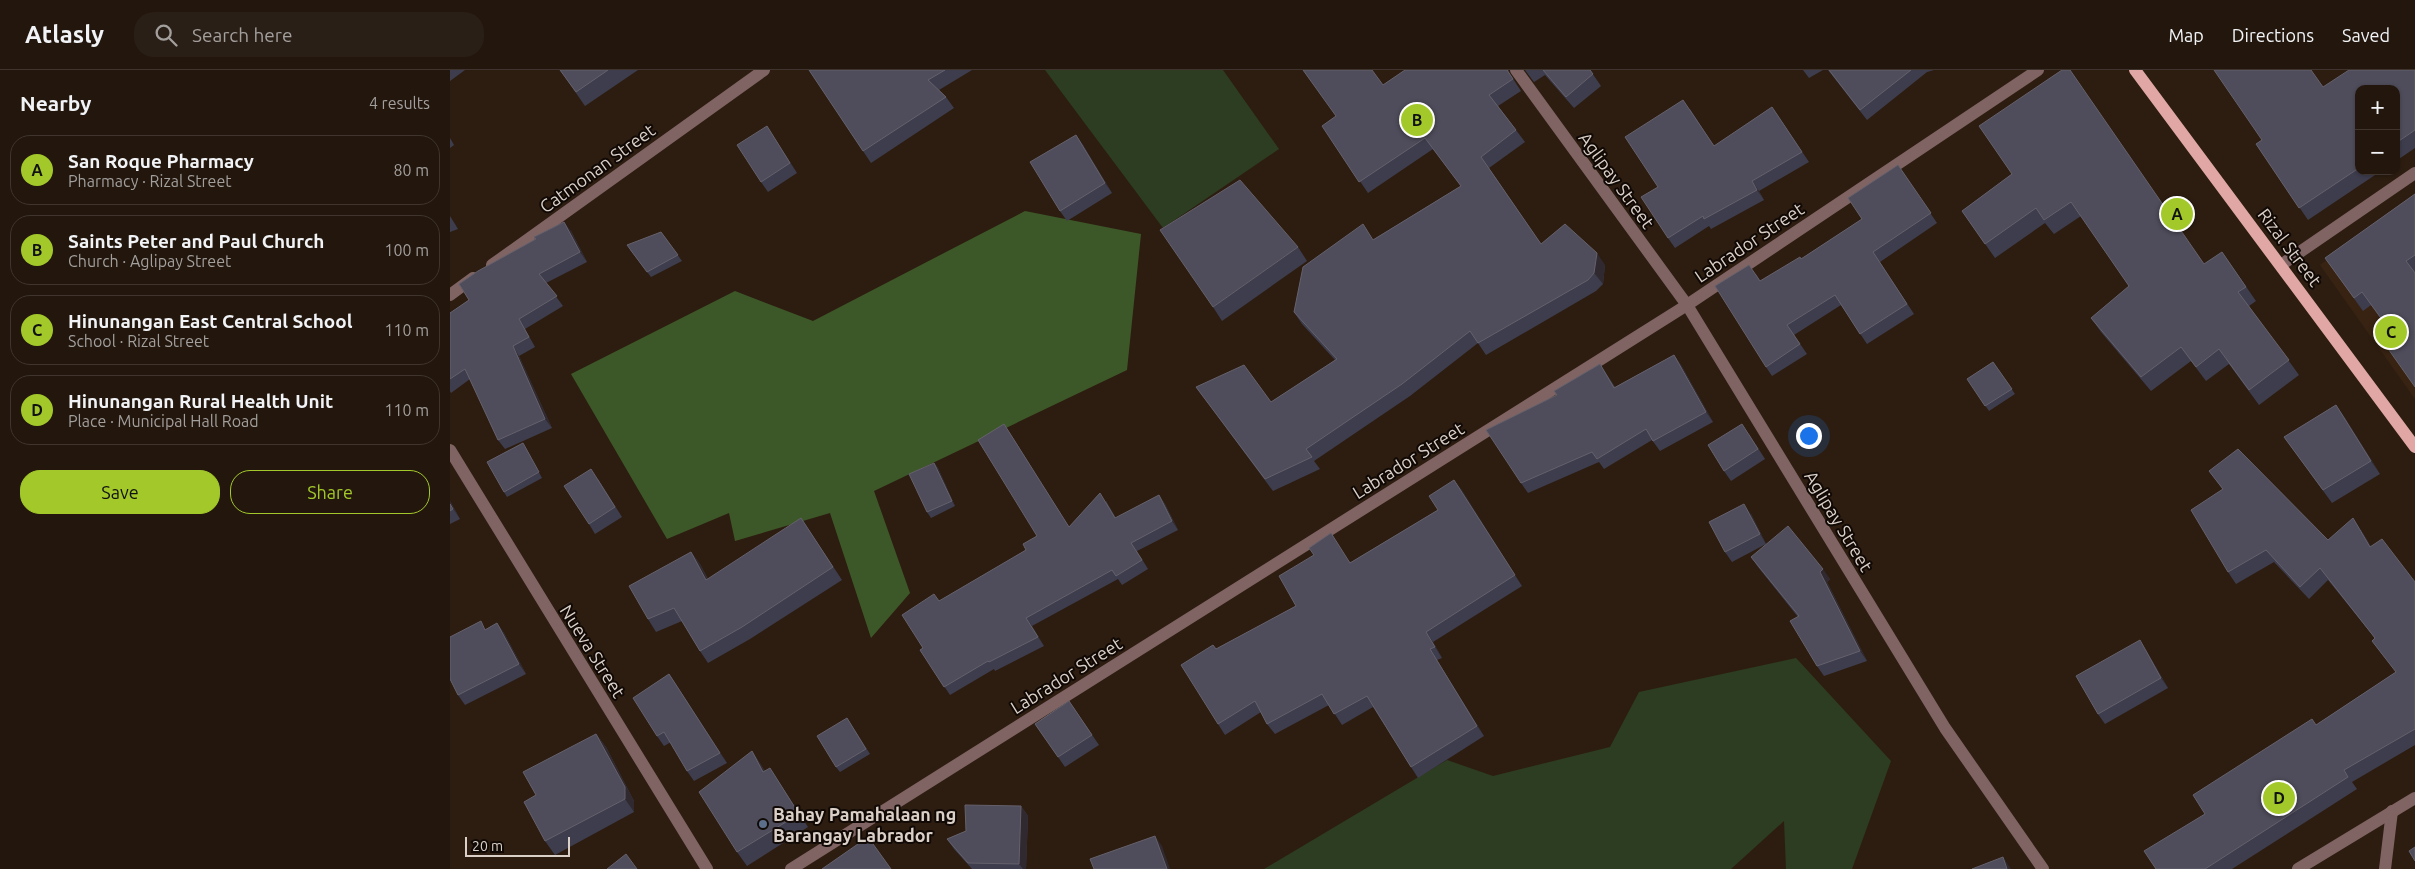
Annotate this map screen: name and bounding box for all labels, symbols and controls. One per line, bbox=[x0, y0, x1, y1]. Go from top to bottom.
search box bbox=[134, 12, 484, 57]
text: Atlasly bbox=[25, 21, 104, 48]
icon: search bbox=[152, 21, 180, 49]
text: Search here bbox=[192, 24, 292, 46]
text: Map bbox=[2168, 25, 2204, 45]
text: Directions bbox=[2232, 25, 2314, 45]
text: Saved bbox=[2342, 25, 2390, 45]
map controls bbox=[2355, 85, 2400, 175]
button: + bbox=[2355, 85, 2400, 130]
text: Nearby bbox=[20, 91, 91, 115]
text: 4 results bbox=[369, 94, 430, 112]
pin: B bbox=[1401, 101, 1433, 139]
street label: Catmonan Street bbox=[535, 119, 659, 217]
street label: Aglipay Street bbox=[1575, 128, 1659, 232]
button: − bbox=[2355, 130, 2400, 175]
text: San Roque Pharmacy bbox=[68, 150, 254, 172]
text: A bbox=[31, 161, 43, 179]
text: 80 m bbox=[393, 161, 429, 179]
text: Pharmacy · Rizal Street bbox=[68, 172, 232, 190]
pin: A bbox=[2161, 195, 2193, 233]
street label: Labrador Street bbox=[1691, 198, 1807, 286]
street label: Rizal Street bbox=[2254, 204, 2326, 290]
text: Saints Peter and Paul Church bbox=[68, 230, 324, 252]
text: B bbox=[32, 241, 42, 259]
text: 100 m bbox=[384, 241, 429, 259]
text: Church · Aglipay Street bbox=[68, 252, 231, 270]
text: Hinunangan East Central School bbox=[68, 310, 352, 332]
pin: C bbox=[2375, 313, 2407, 351]
text: C bbox=[32, 321, 42, 339]
text: 110 m bbox=[384, 321, 429, 339]
text: School · Rizal Street bbox=[68, 332, 209, 350]
text: Hinunangan Rural Health Unit bbox=[68, 390, 333, 412]
text: D bbox=[31, 401, 43, 419]
text: 110 m bbox=[384, 401, 429, 419]
text: Place · Municipal Hall Road bbox=[68, 412, 259, 430]
street label: Labrador Street bbox=[1349, 418, 1467, 502]
your location bbox=[1796, 423, 1822, 449]
street label: Aglipay Street bbox=[1801, 467, 1877, 575]
button: Save bbox=[20, 470, 220, 514]
button: Share bbox=[230, 470, 430, 514]
street label: Nueva Street bbox=[557, 601, 629, 701]
street label: Labrador Street bbox=[1007, 633, 1125, 717]
pin: D bbox=[2263, 779, 2295, 817]
place label: Bahay Pamahalaan ng Barangay Labrador bbox=[773, 804, 956, 845]
marker: Bahay Pamahalaan ng Barangay Labrador bbox=[757, 818, 769, 830]
scale bar bbox=[465, 834, 570, 857]
text: 20 m bbox=[472, 838, 503, 854]

